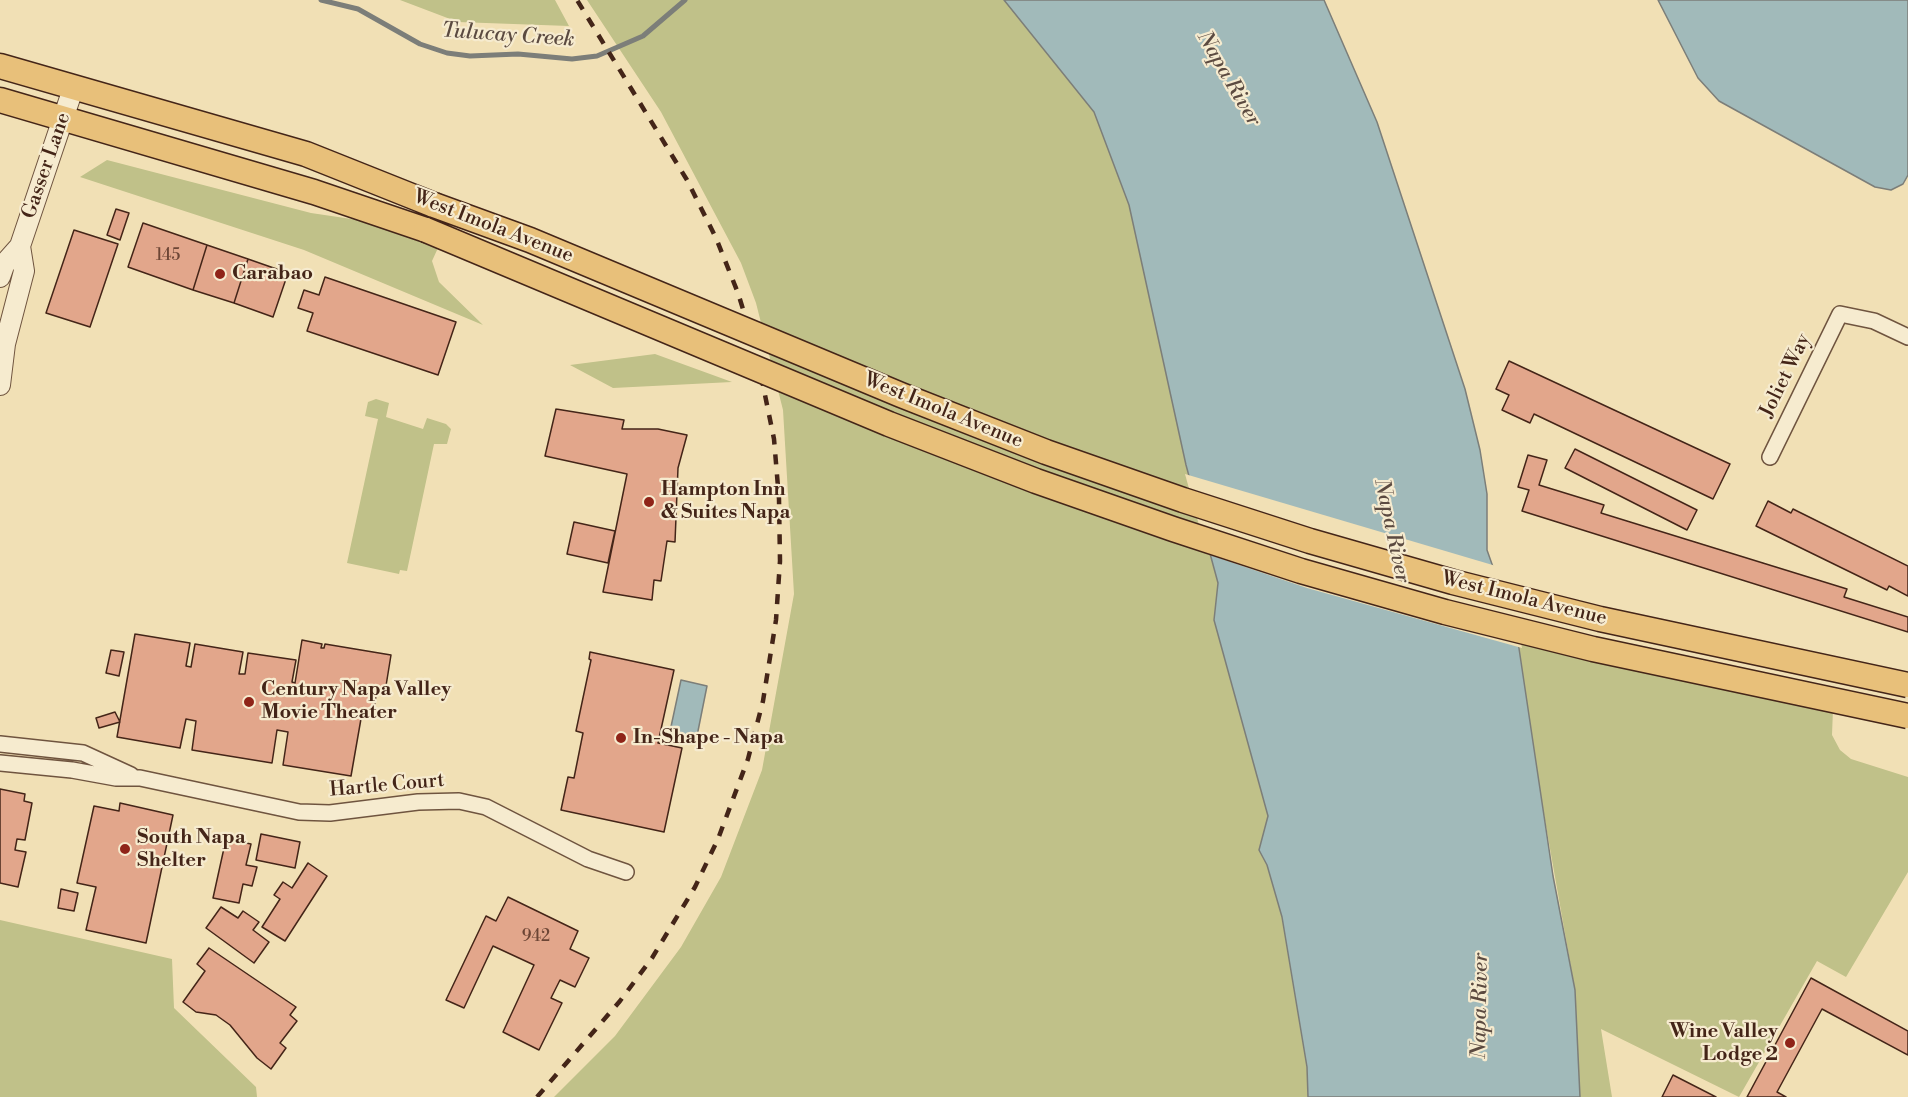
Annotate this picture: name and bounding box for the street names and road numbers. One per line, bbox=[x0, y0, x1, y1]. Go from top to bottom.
street label: Gasser Lane bbox=[18, 110, 76, 222]
street label: West Imola Avenue bbox=[410, 185, 576, 269]
street label: Joliet Way bbox=[1755, 330, 1817, 422]
street label: West Imola Avenue bbox=[860, 368, 1026, 454]
street label: West Imola Avenue bbox=[1439, 567, 1609, 631]
street label: Hartle Court bbox=[328, 769, 446, 803]

